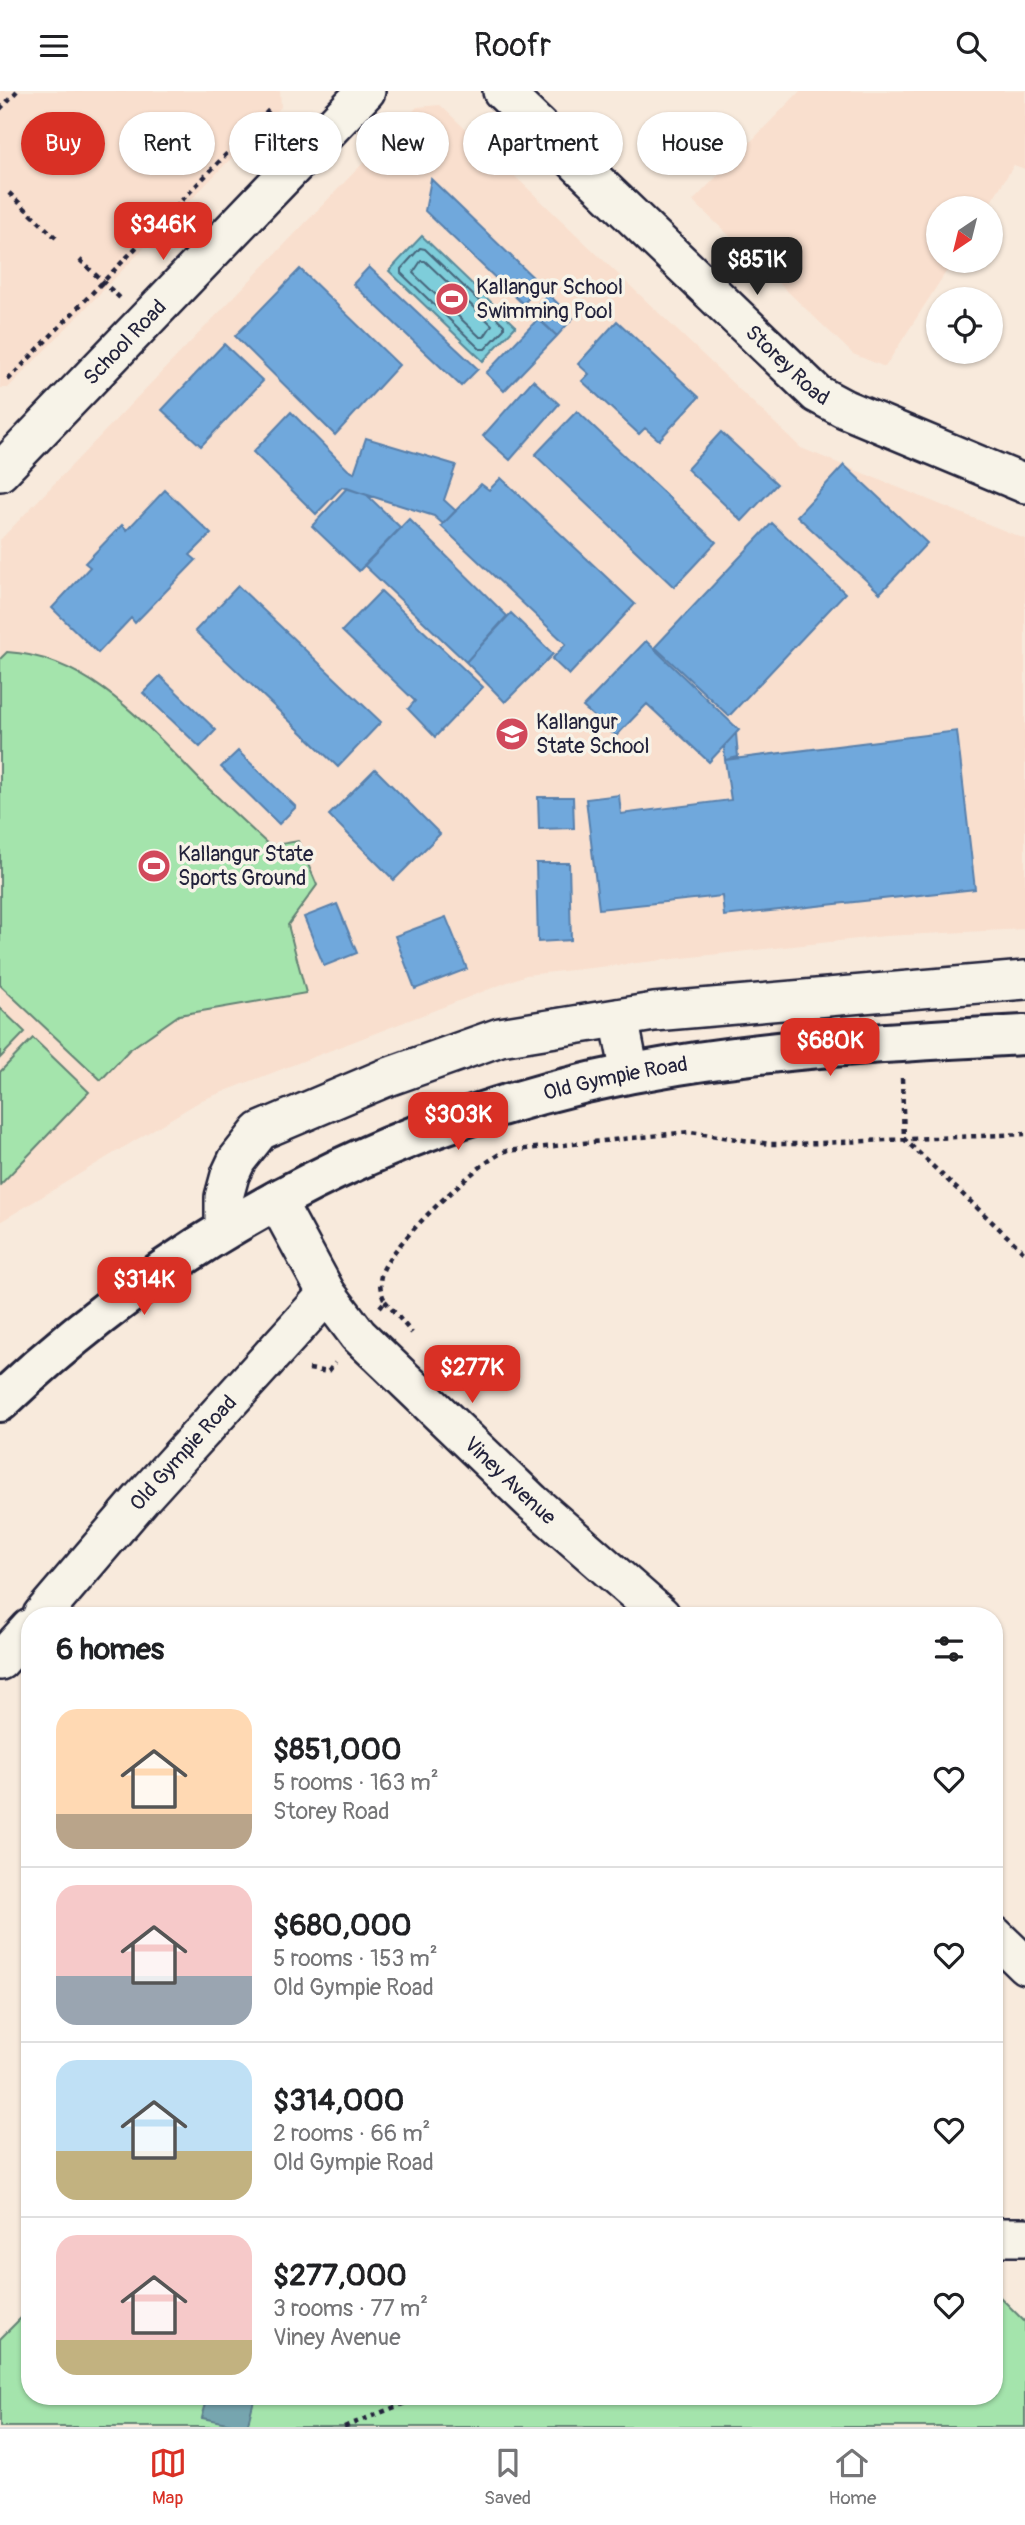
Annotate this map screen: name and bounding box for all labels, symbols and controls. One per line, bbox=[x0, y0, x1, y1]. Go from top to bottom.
text: Roofr bbox=[474, 26, 551, 66]
icon: menu bbox=[35, 27, 73, 65]
icon: search bbox=[952, 27, 990, 65]
chip: Buy bbox=[21, 112, 105, 175]
chip: Rent bbox=[119, 112, 215, 175]
chip: Filters bbox=[229, 112, 342, 175]
chip: New bbox=[356, 112, 449, 175]
chip: Apartment bbox=[463, 112, 623, 175]
chip: House bbox=[637, 112, 747, 175]
north arrow bbox=[926, 196, 1003, 273]
map controls bbox=[926, 196, 1003, 364]
pin: $346K bbox=[114, 202, 212, 262]
text: $346K bbox=[130, 210, 196, 239]
pin: $851K bbox=[708, 237, 806, 297]
text: $851K bbox=[727, 245, 787, 274]
place label: Kallangur School Swimming Pool bbox=[476, 274, 623, 325]
sports icon: Kallangur School Swimming Pool bbox=[433, 280, 471, 318]
button: locate bbox=[926, 287, 1003, 364]
street label: School Road bbox=[78, 294, 172, 391]
street label: Storey Road bbox=[739, 319, 834, 412]
place label: Kallangur State School bbox=[536, 709, 650, 760]
school or university icon: Kallangur State School bbox=[493, 715, 531, 753]
place label: Kallangur State Sports Ground bbox=[178, 841, 314, 892]
sports icon: Kallangur State Sports Ground bbox=[135, 847, 173, 885]
pin: $680K bbox=[781, 1019, 879, 1078]
text: $680K bbox=[796, 1026, 864, 1055]
street label: Old Gympie Road bbox=[540, 1051, 690, 1107]
pin: $303K bbox=[409, 1093, 507, 1152]
text: $303K bbox=[424, 1100, 492, 1129]
pin: $314K bbox=[95, 1257, 193, 1317]
text: $314K bbox=[113, 1265, 175, 1294]
pin: $277K bbox=[423, 1345, 521, 1405]
text: $277K bbox=[440, 1353, 504, 1382]
street label: Old Gympie Road bbox=[124, 1390, 243, 1516]
street label: Viney Avenue bbox=[458, 1431, 562, 1531]
icon: filters bbox=[930, 1630, 968, 1668]
text: 6 homes bbox=[56, 1631, 164, 1668]
text: $851,000 bbox=[273, 1731, 401, 1768]
icon: home bbox=[112, 1737, 196, 1821]
icon: heart bbox=[930, 1760, 968, 1798]
text: 5 rooms · 163 m² bbox=[273, 1768, 439, 1797]
text: Storey Road bbox=[273, 1797, 390, 1826]
text: $680,000 bbox=[273, 1907, 411, 1944]
icon: home bbox=[112, 1913, 196, 1997]
icon: heart bbox=[930, 1936, 968, 1974]
text: 5 rooms · 153 m² bbox=[273, 1944, 438, 1973]
text: Old Gympie Road bbox=[273, 1973, 434, 2002]
text: $314,000 bbox=[273, 2082, 404, 2119]
icon: home bbox=[112, 2088, 196, 2172]
icon: heart bbox=[930, 2111, 968, 2149]
text: 2 rooms · 66 m² bbox=[273, 2119, 430, 2148]
text: Old Gympie Road bbox=[273, 2148, 434, 2177]
text: $277,000 bbox=[273, 2257, 407, 2294]
icon: home bbox=[112, 2263, 196, 2347]
icon: heart bbox=[930, 2286, 968, 2324]
text: 3 rooms · 77 m² bbox=[273, 2294, 428, 2323]
text: Viney Avenue bbox=[273, 2323, 401, 2352]
tab: Map bbox=[149, 2444, 187, 2510]
tab: Saved bbox=[484, 2444, 531, 2510]
tab: Home bbox=[828, 2444, 876, 2510]

